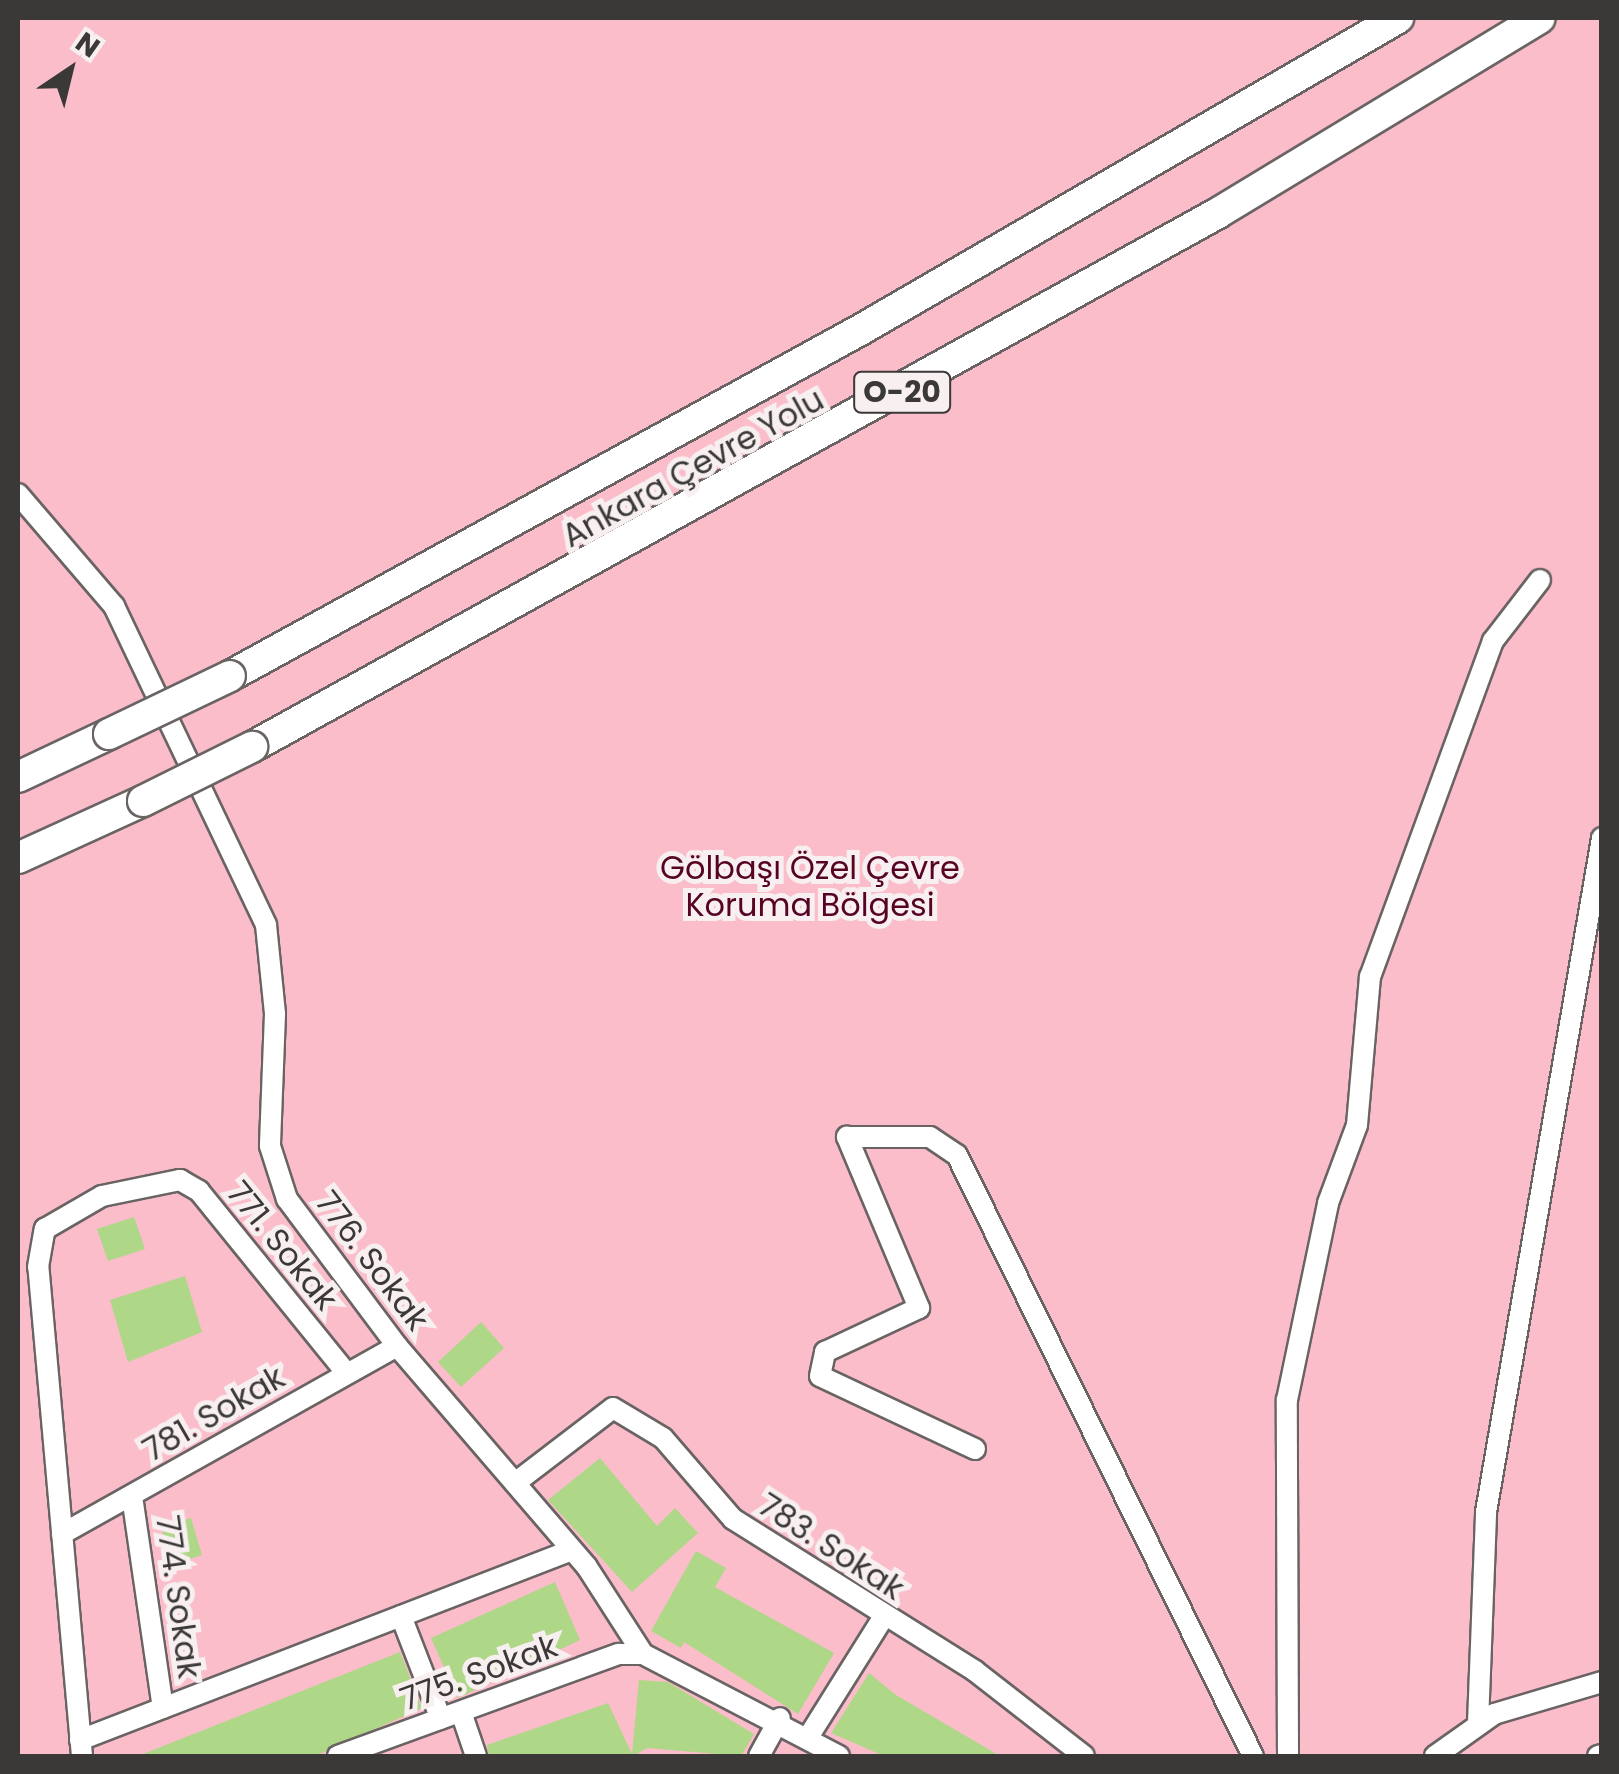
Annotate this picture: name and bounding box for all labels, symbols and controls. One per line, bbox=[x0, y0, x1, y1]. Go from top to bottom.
north arrow bbox=[20, 20, 120, 120]
text: N bbox=[68, 23, 107, 67]
road number: O-20 bbox=[852, 367, 952, 417]
street label: Ankara Çevre Yolu bbox=[556, 380, 830, 556]
park label: Gölbaşı Özel Çevre Koruma Bölgesi bbox=[660, 850, 960, 925]
street label: 771. Sokak bbox=[219, 1174, 345, 1318]
street label: 776. Sokak bbox=[307, 1184, 437, 1338]
street label: 781. Sokak bbox=[136, 1358, 292, 1470]
street label: 783. Sokak bbox=[751, 1486, 911, 1608]
street label: 774. Sokak bbox=[148, 1513, 208, 1681]
street label: 775. Sokak bbox=[395, 1627, 563, 1719]

